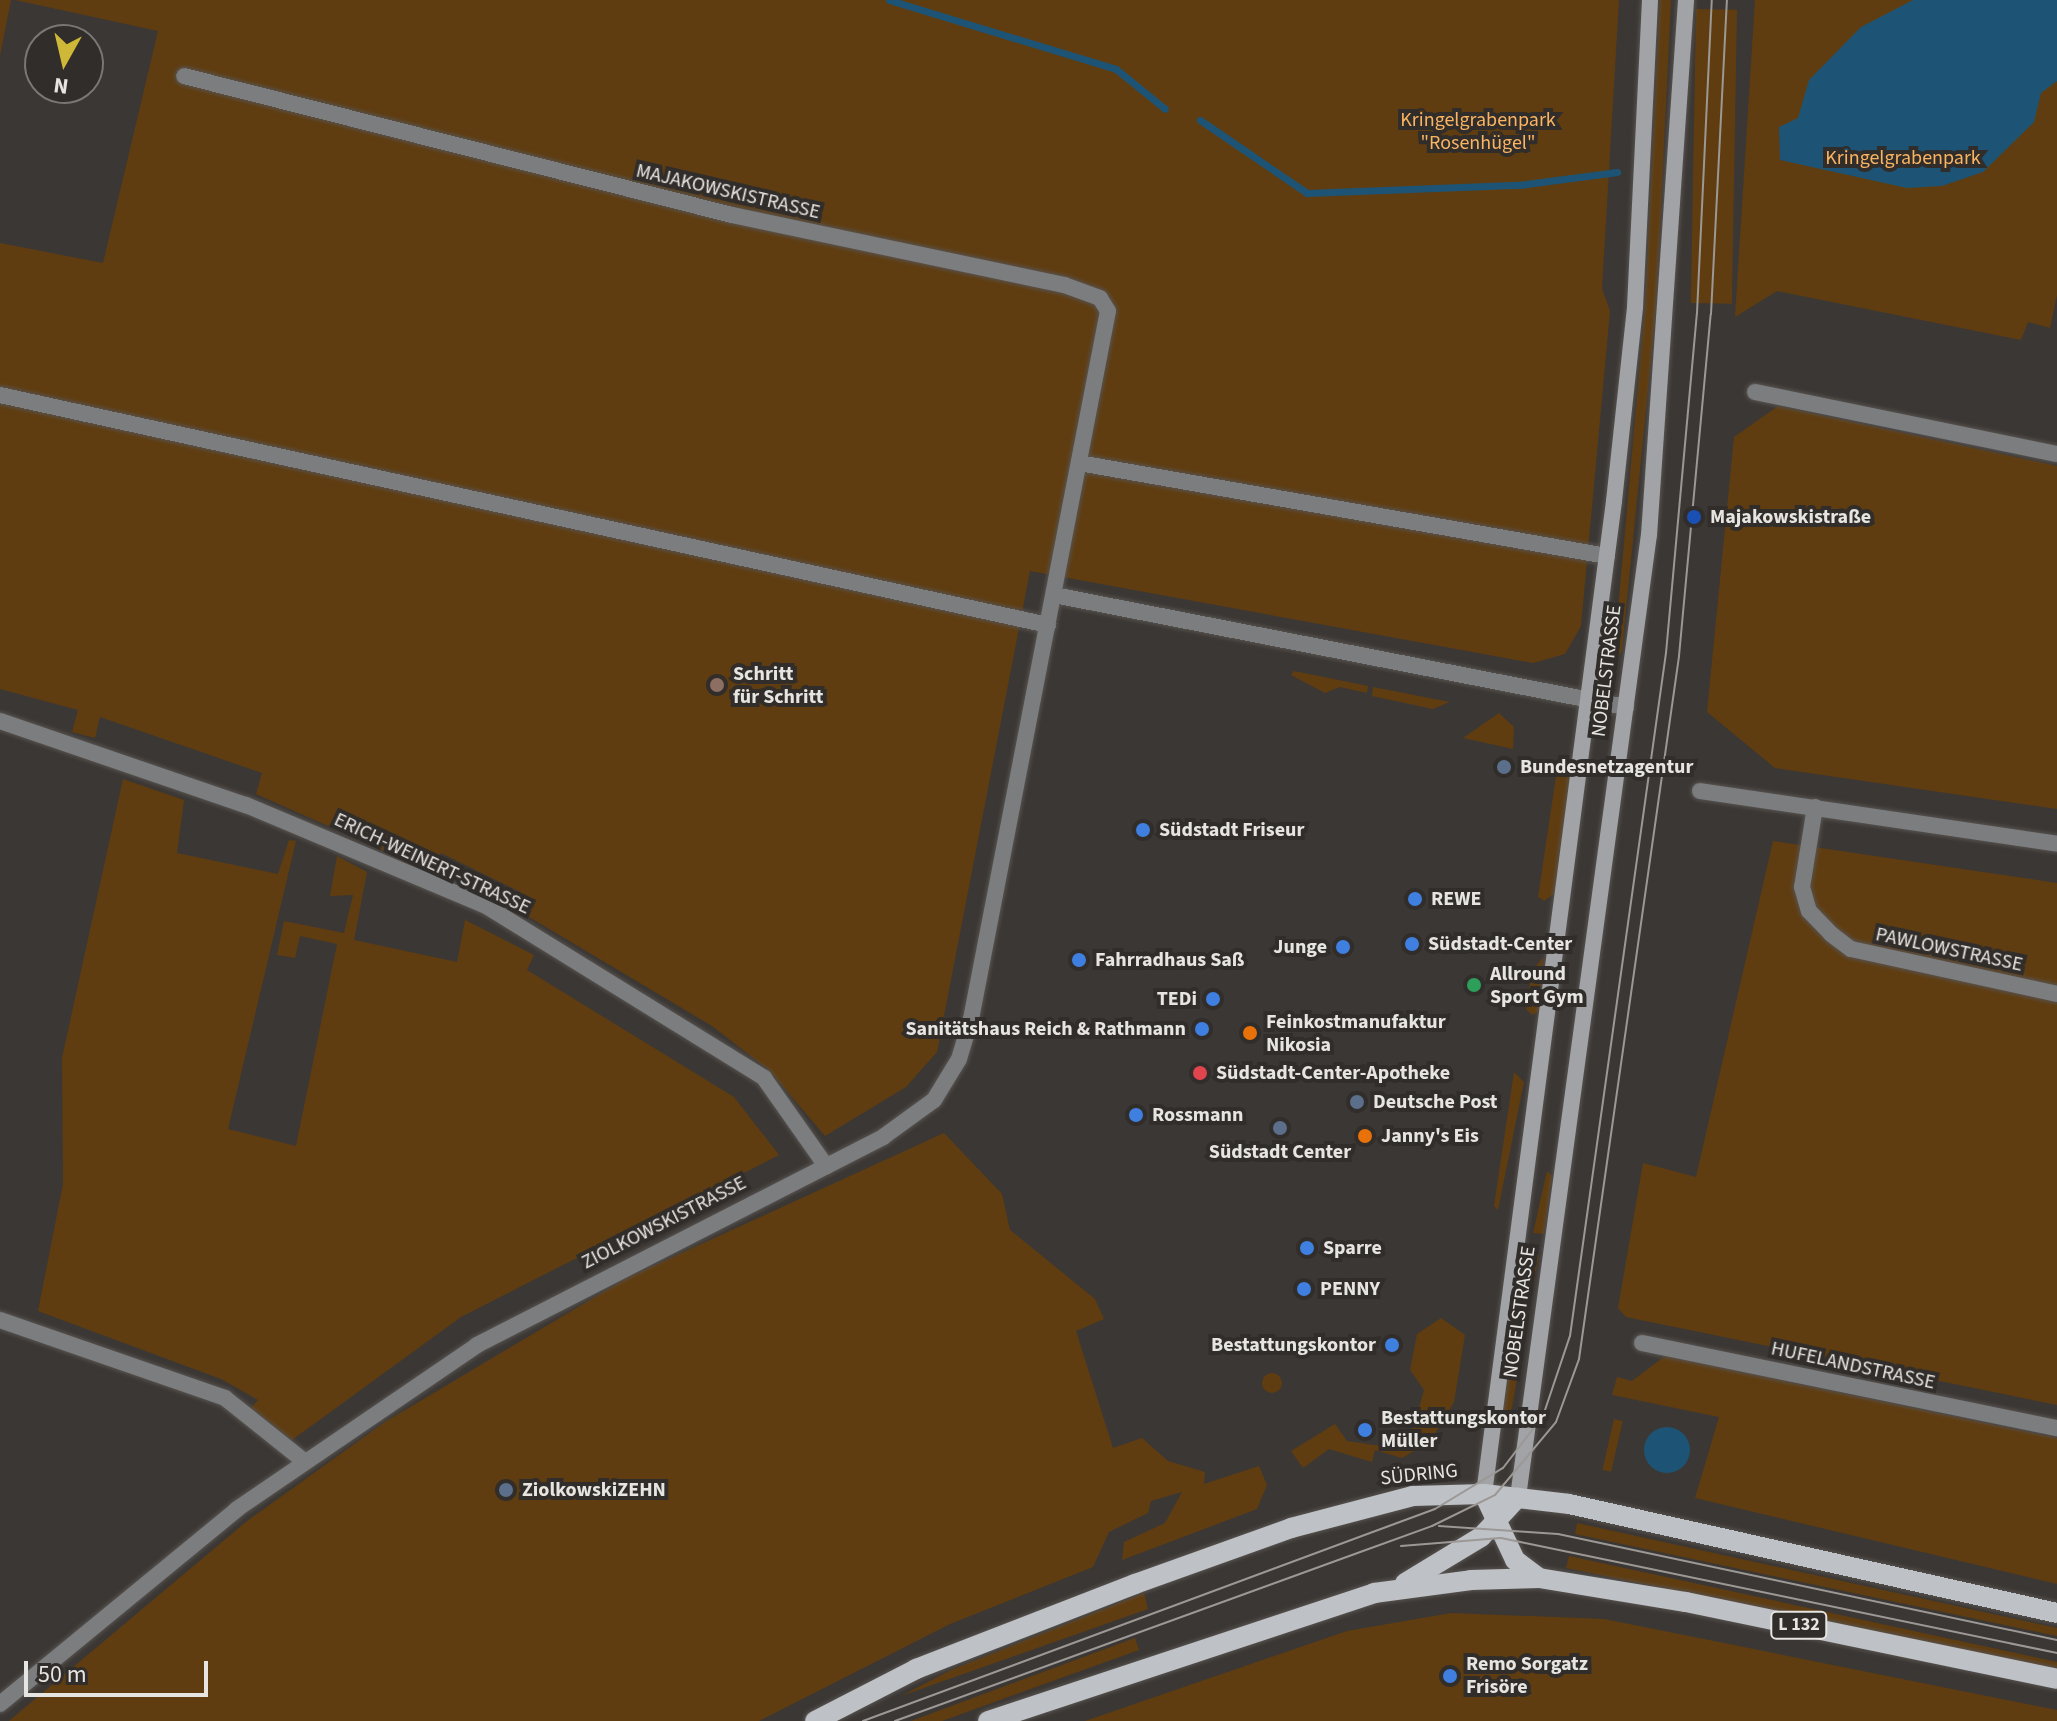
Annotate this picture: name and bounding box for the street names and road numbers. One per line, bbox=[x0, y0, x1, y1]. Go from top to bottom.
street label: MAJAKOWSKISTRASSE bbox=[634, 159, 822, 225]
street label: NOBELSTRASSE bbox=[1587, 604, 1627, 738]
street label: ERICH-WEINERT-STRASSE bbox=[330, 808, 534, 920]
street label: PAWLOWSTRASSE bbox=[1873, 923, 2025, 977]
street label: ZIOLKOWSKISTRASSE bbox=[578, 1171, 750, 1275]
street label: NOBELSTRASSE bbox=[1499, 1245, 1541, 1379]
street label: HUFELANDSTRASSE bbox=[1769, 1337, 1937, 1395]
street label: SÜDRING bbox=[1379, 1459, 1459, 1491]
road number: L 132 bbox=[1769, 1611, 1829, 1639]

